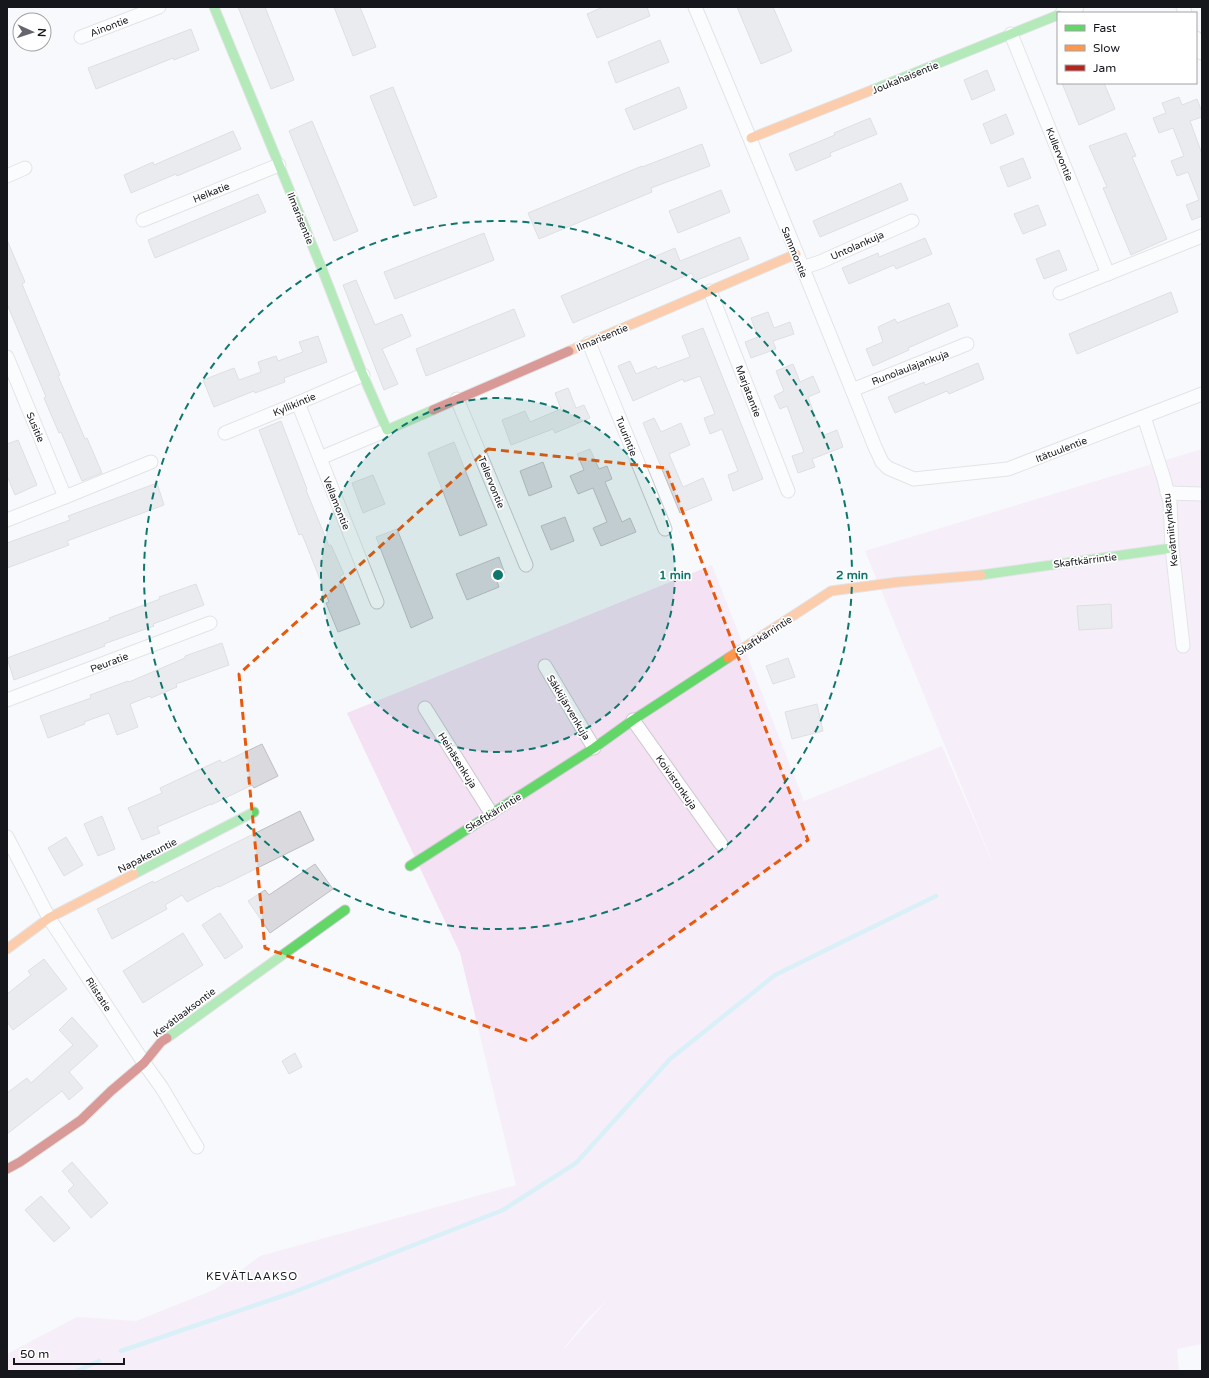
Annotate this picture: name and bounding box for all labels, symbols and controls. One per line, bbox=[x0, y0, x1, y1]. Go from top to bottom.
north arrow bbox=[12, 12, 52, 52]
legend bbox=[1057, 12, 1197, 84]
street label: Ainontie bbox=[89, 14, 130, 40]
text: Fast bbox=[1093, 21, 1117, 35]
text: N bbox=[35, 28, 48, 37]
text: Slow bbox=[1093, 41, 1120, 55]
street label: Joukahaisentie bbox=[870, 59, 941, 97]
text: Jam bbox=[1093, 61, 1116, 75]
street label: Kullervontie bbox=[1043, 126, 1075, 183]
street label: Helkatie bbox=[191, 180, 232, 206]
street label: Ilmarisentie bbox=[284, 191, 316, 246]
street label: Sammontie bbox=[778, 225, 810, 280]
street label: Untolankuja bbox=[829, 229, 886, 263]
street label: Ilmarisentie bbox=[575, 322, 630, 354]
street label: Runolaulajankuja bbox=[870, 348, 951, 388]
street label: Marjatantie bbox=[733, 364, 764, 419]
street label: Kyllikintie bbox=[271, 390, 318, 419]
street label: Susitie bbox=[23, 411, 47, 445]
street label: Tuurintie bbox=[613, 415, 640, 458]
street label: Itätuulentie bbox=[1034, 435, 1089, 465]
street label: Tellervontie bbox=[475, 455, 507, 510]
street label: Vellamontie bbox=[320, 475, 352, 532]
street label: Kevätniitynkatu bbox=[1161, 493, 1181, 567]
street label: Skaftkärrintie bbox=[1053, 551, 1118, 571]
centre of rings bbox=[491, 568, 505, 582]
text: 1 min bbox=[659, 568, 691, 582]
text: 2 min bbox=[836, 568, 868, 582]
street label: Skaftkärrintie bbox=[735, 613, 795, 658]
street label: Peuratie bbox=[89, 650, 130, 676]
street label: Säkkijärvenkuja bbox=[544, 673, 592, 742]
street label: Heinäsenkuja bbox=[435, 730, 479, 791]
street label: Koivistonkuja bbox=[653, 753, 699, 812]
street label: Skaftkärrintie bbox=[463, 791, 524, 835]
street label: Napaketuntie bbox=[116, 836, 179, 876]
street label: Riistatie bbox=[83, 975, 114, 1014]
street label: Kevätlaaksontie bbox=[151, 985, 218, 1040]
district label: KEVÄTLAAKSO bbox=[206, 1270, 298, 1283]
scale bar bbox=[14, 1340, 124, 1366]
text: 50 m bbox=[20, 1347, 49, 1361]

